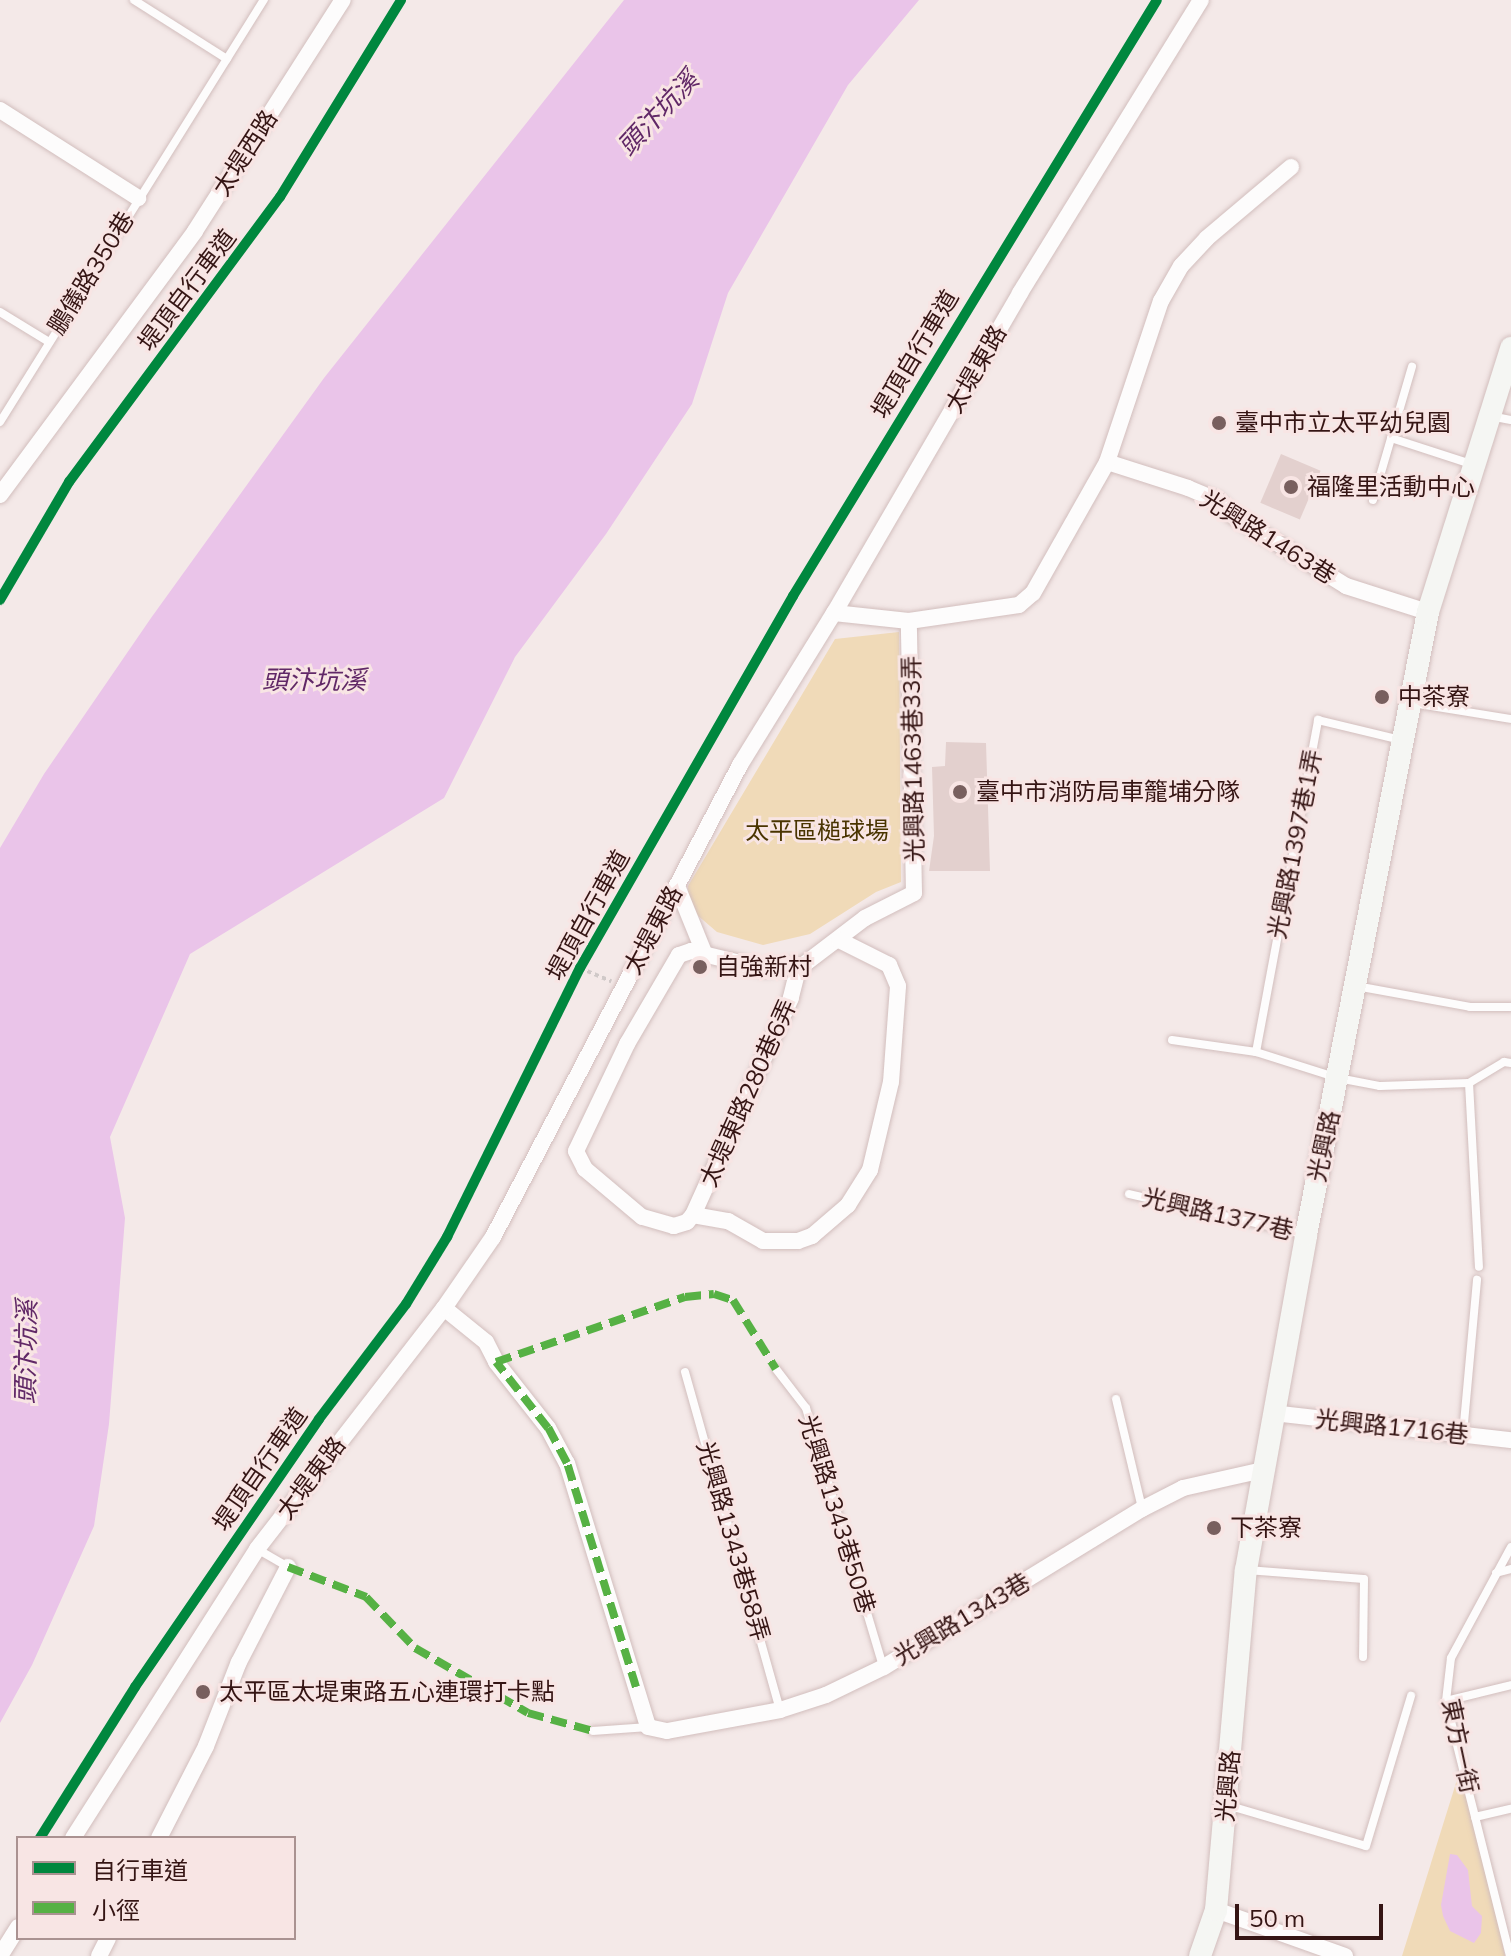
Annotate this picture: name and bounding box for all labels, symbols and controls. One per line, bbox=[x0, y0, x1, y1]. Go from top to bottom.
water label: 頭汴坑溪 bbox=[611, 64, 705, 162]
street label: 太堤西路 bbox=[207, 105, 283, 201]
street label: 鵬儀路350巷 bbox=[42, 206, 140, 340]
street label: 堤頂自行車道 bbox=[132, 224, 242, 356]
street label: 堤頂自行車道 bbox=[866, 285, 964, 423]
street label: 太堤東路 bbox=[940, 320, 1012, 418]
place label: 臺中市立太平幼兒園 bbox=[1235, 409, 1451, 437]
marker: 臺中市立太平幼兒園 bbox=[1210, 414, 1228, 432]
place label: 福隆里活動中心 bbox=[1307, 473, 1475, 501]
marker: 福隆里活動中心 bbox=[1282, 478, 1300, 496]
street label: 光興路1463巷 bbox=[1195, 484, 1341, 590]
street label: 光興路1463巷33弄 bbox=[897, 656, 929, 862]
water label: 頭汴坑溪 bbox=[262, 664, 366, 696]
place label: 中茶寮 bbox=[1398, 683, 1470, 711]
marker: 中茶寮 bbox=[1373, 688, 1391, 706]
street label: 光興路1397巷1弄 bbox=[1263, 747, 1327, 941]
place label: 臺中市消防局車籠埔分隊 bbox=[976, 778, 1240, 806]
marker: 臺中市消防局車籠埔分隊 bbox=[951, 783, 969, 801]
park label: 太平區槌球場 bbox=[745, 817, 889, 845]
street label: 堤頂自行車道 bbox=[540, 845, 636, 985]
street label: 太堤東路 bbox=[618, 881, 688, 979]
place label: 自強新村 bbox=[716, 953, 812, 981]
marker: 自強新村 bbox=[691, 958, 709, 976]
street label: 太堤東路280巷6弄 bbox=[694, 995, 802, 1191]
street label: 光興路 bbox=[1302, 1108, 1346, 1184]
street label: 光興路1377巷 bbox=[1140, 1183, 1296, 1245]
water label: 頭汴坑溪 bbox=[9, 1300, 43, 1404]
street label: 堤頂自行車道 bbox=[207, 1402, 313, 1536]
street label: 光興路1716巷 bbox=[1314, 1405, 1470, 1449]
street label: 光興路1343巷50巷 bbox=[793, 1411, 881, 1617]
street label: 太堤東路 bbox=[271, 1431, 351, 1525]
street label: 光興路1343巷58弄 bbox=[691, 1438, 775, 1644]
place label: 下茶寮 bbox=[1230, 1514, 1302, 1542]
marker: 下茶寮 bbox=[1205, 1519, 1223, 1537]
street label: 光興路1343巷 bbox=[889, 1567, 1035, 1671]
place label: 太平區太堤東路五心連環打卡點 bbox=[219, 1678, 555, 1706]
marker: 太平區太堤東路五心連環打卡點 bbox=[194, 1683, 212, 1701]
street label: 東方一街 bbox=[1436, 1696, 1484, 1796]
street label: 光興路 bbox=[1211, 1749, 1245, 1823]
legend bbox=[16, 1836, 296, 1940]
text: 自行車道 bbox=[92, 1855, 188, 1885]
scale bar bbox=[1239, 1888, 1387, 1938]
text: 小徑 bbox=[92, 1895, 140, 1925]
text: 50 m bbox=[1249, 1903, 1305, 1933]

